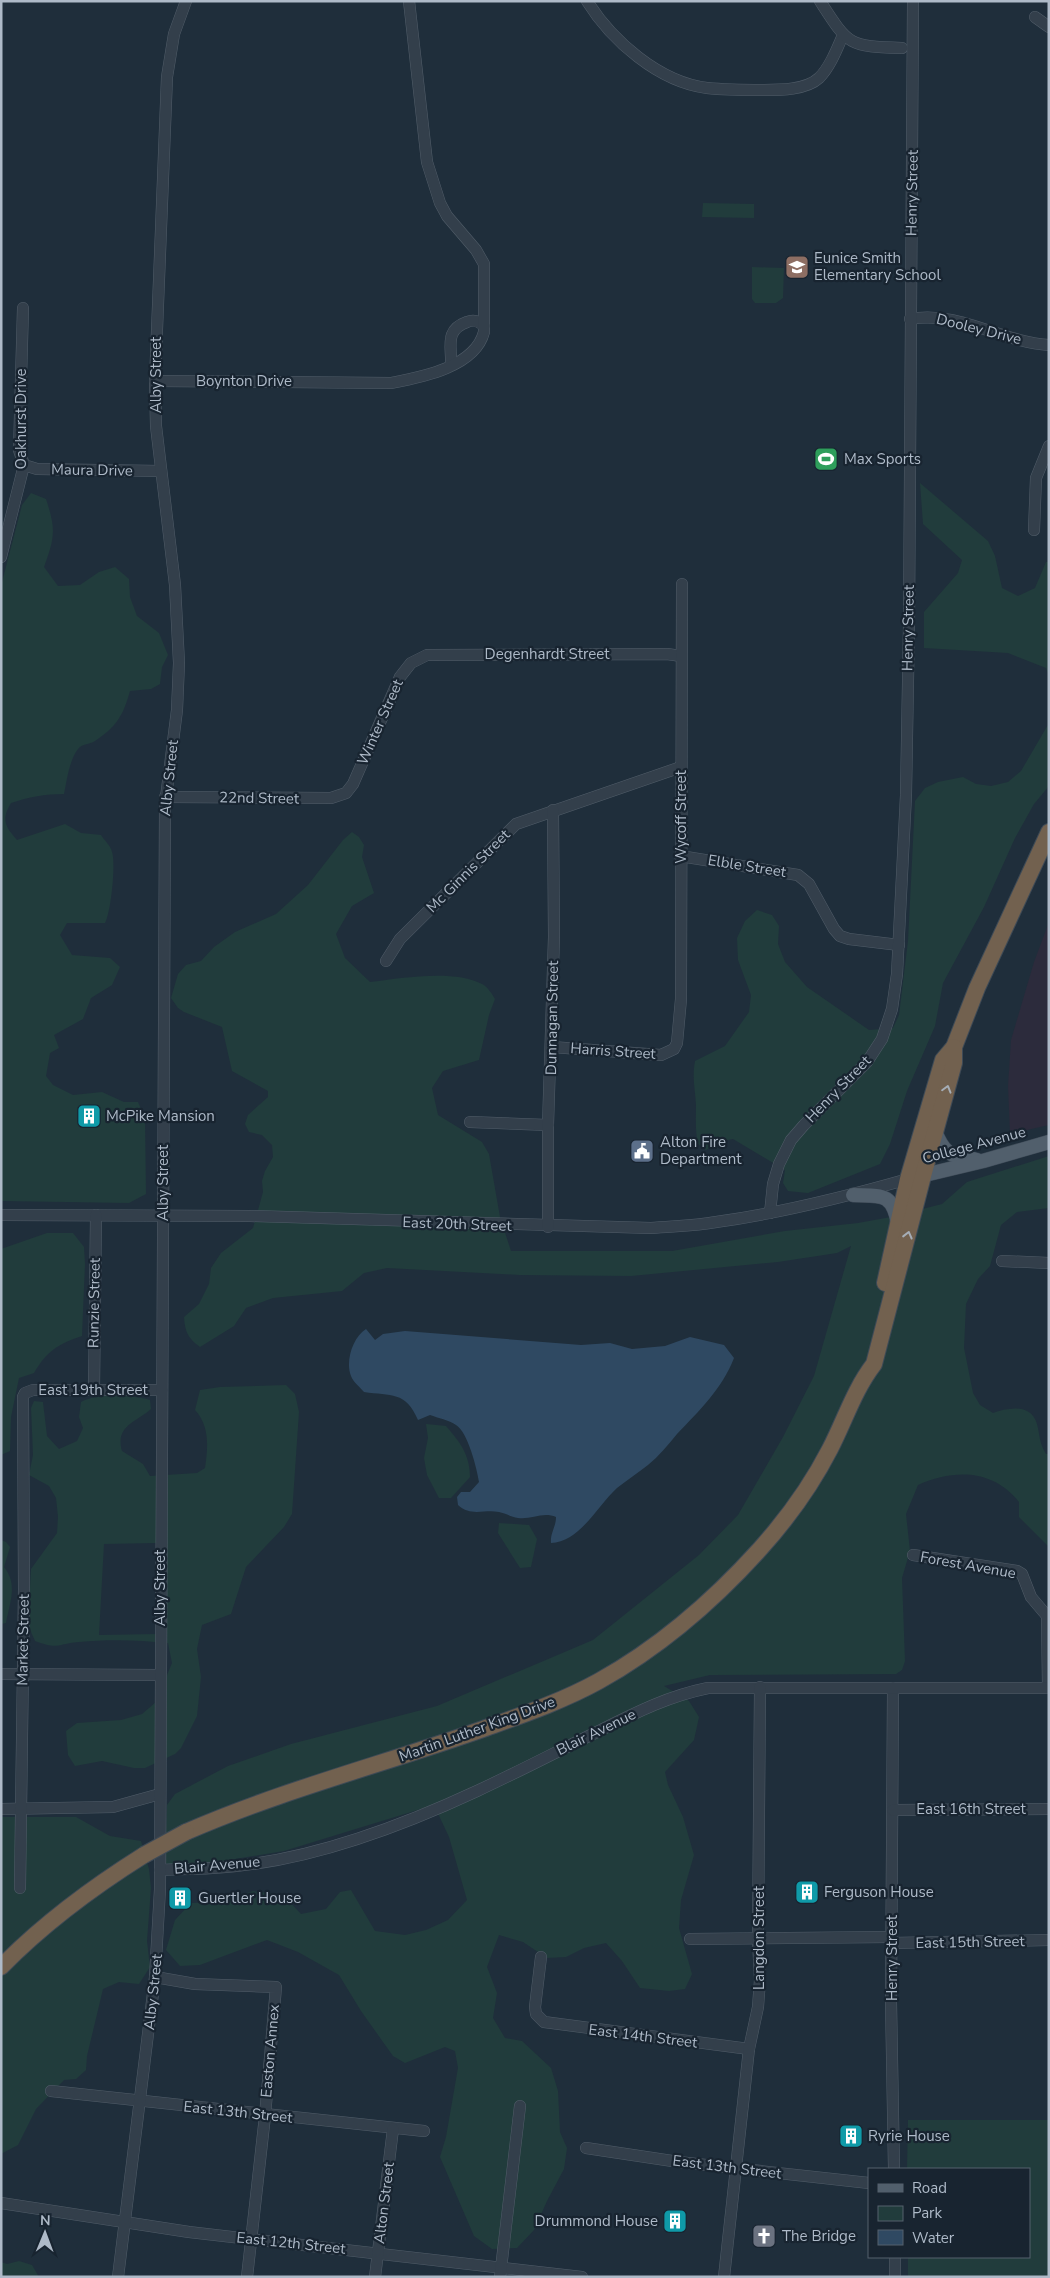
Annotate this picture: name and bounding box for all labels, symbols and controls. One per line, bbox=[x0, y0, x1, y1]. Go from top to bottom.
street label: Henry Street bbox=[901, 149, 923, 236]
place label: Eunice Smith Elementary School bbox=[814, 248, 941, 285]
school or university icon: Eunice Smith Elementary School bbox=[784, 254, 810, 280]
street label: Dooley Drive bbox=[934, 309, 1024, 349]
street label: Alby Street bbox=[146, 336, 166, 413]
street label: Oakhurst Drive bbox=[11, 368, 31, 470]
street label: Boynton Drive bbox=[196, 371, 292, 391]
sports icon: Max Sports bbox=[813, 446, 839, 472]
place label: Max Sports bbox=[844, 449, 921, 469]
street label: Maura Drive bbox=[51, 459, 133, 481]
street label: Henry Street bbox=[897, 584, 919, 671]
street label: Degenhardt Street bbox=[485, 644, 610, 664]
street label: Winter Street bbox=[352, 675, 408, 768]
street label: Alby Street bbox=[155, 738, 183, 817]
street label: Wycoff Street bbox=[671, 770, 691, 864]
street label: 22nd Street bbox=[219, 787, 300, 809]
street label: Mc Ginnis Street bbox=[422, 824, 515, 917]
street label: Elble Street bbox=[706, 850, 788, 882]
street label: Dunnagan Street bbox=[541, 960, 563, 1075]
street label: Harris Street bbox=[570, 1038, 657, 1064]
street label: Henry Street bbox=[801, 1051, 876, 1127]
one-way arrow bbox=[942, 1086, 952, 1094]
building icon: McPike Mansion bbox=[76, 1103, 102, 1129]
place label: McPike Mansion bbox=[106, 1106, 215, 1126]
street label: College Avenue bbox=[920, 1122, 1028, 1168]
place label: Alton Fire Department bbox=[660, 1132, 742, 1169]
public building icon: Alton Fire Department bbox=[629, 1138, 655, 1164]
street label: Alby Street bbox=[153, 1144, 173, 1221]
street label: East 20th Street bbox=[402, 1212, 513, 1236]
one-way arrow bbox=[902, 1231, 913, 1240]
street label: Runzie Street bbox=[83, 1257, 105, 1348]
street label: East 19th Street bbox=[38, 1380, 148, 1400]
street label: Forest Avenue bbox=[919, 1547, 1017, 1583]
street label: Alby Street bbox=[150, 1549, 170, 1626]
street label: Market Street bbox=[12, 1593, 34, 1686]
street label: Martin Luther King Drive bbox=[396, 1691, 558, 1767]
street label: Blair Avenue bbox=[553, 1704, 639, 1760]
street label: East 16th Street bbox=[916, 1799, 1026, 1819]
street label: Blair Avenue bbox=[173, 1851, 261, 1879]
building icon: Ferguson House bbox=[794, 1879, 820, 1905]
place label: Ferguson House bbox=[824, 1882, 934, 1902]
building icon: Guertler House bbox=[167, 1885, 193, 1911]
street label: Langdon Street bbox=[749, 1885, 769, 1990]
place label: Guertler House bbox=[198, 1888, 301, 1908]
street label: Henry Street bbox=[882, 1914, 902, 2001]
street label: East 15th Street bbox=[915, 1931, 1026, 1953]
street label: Alby Street bbox=[139, 1952, 167, 2031]
street label: Easton Annex bbox=[256, 2003, 284, 2098]
street label: East 14th Street bbox=[587, 2019, 699, 2053]
street label: East 13th Street bbox=[183, 2096, 294, 2128]
building icon: Ryrie House bbox=[838, 2123, 864, 2149]
place label: Ryrie House bbox=[868, 2126, 950, 2146]
street label: East 13th Street bbox=[671, 2150, 783, 2184]
street label: Alton Street bbox=[369, 2160, 399, 2245]
legend bbox=[868, 2168, 1030, 2258]
text: Road bbox=[912, 2178, 947, 2198]
text: Park bbox=[912, 2203, 942, 2223]
north arrow bbox=[20, 2208, 70, 2258]
building icon: Drummond House bbox=[662, 2208, 688, 2234]
text: N bbox=[40, 2211, 51, 2230]
place label: Drummond House bbox=[535, 2211, 658, 2231]
church icon: The Bridge bbox=[751, 2223, 777, 2249]
place label: The Bridge bbox=[782, 2226, 856, 2246]
street label: East 12th Street bbox=[236, 2227, 347, 2259]
text: Water bbox=[912, 2228, 955, 2248]

